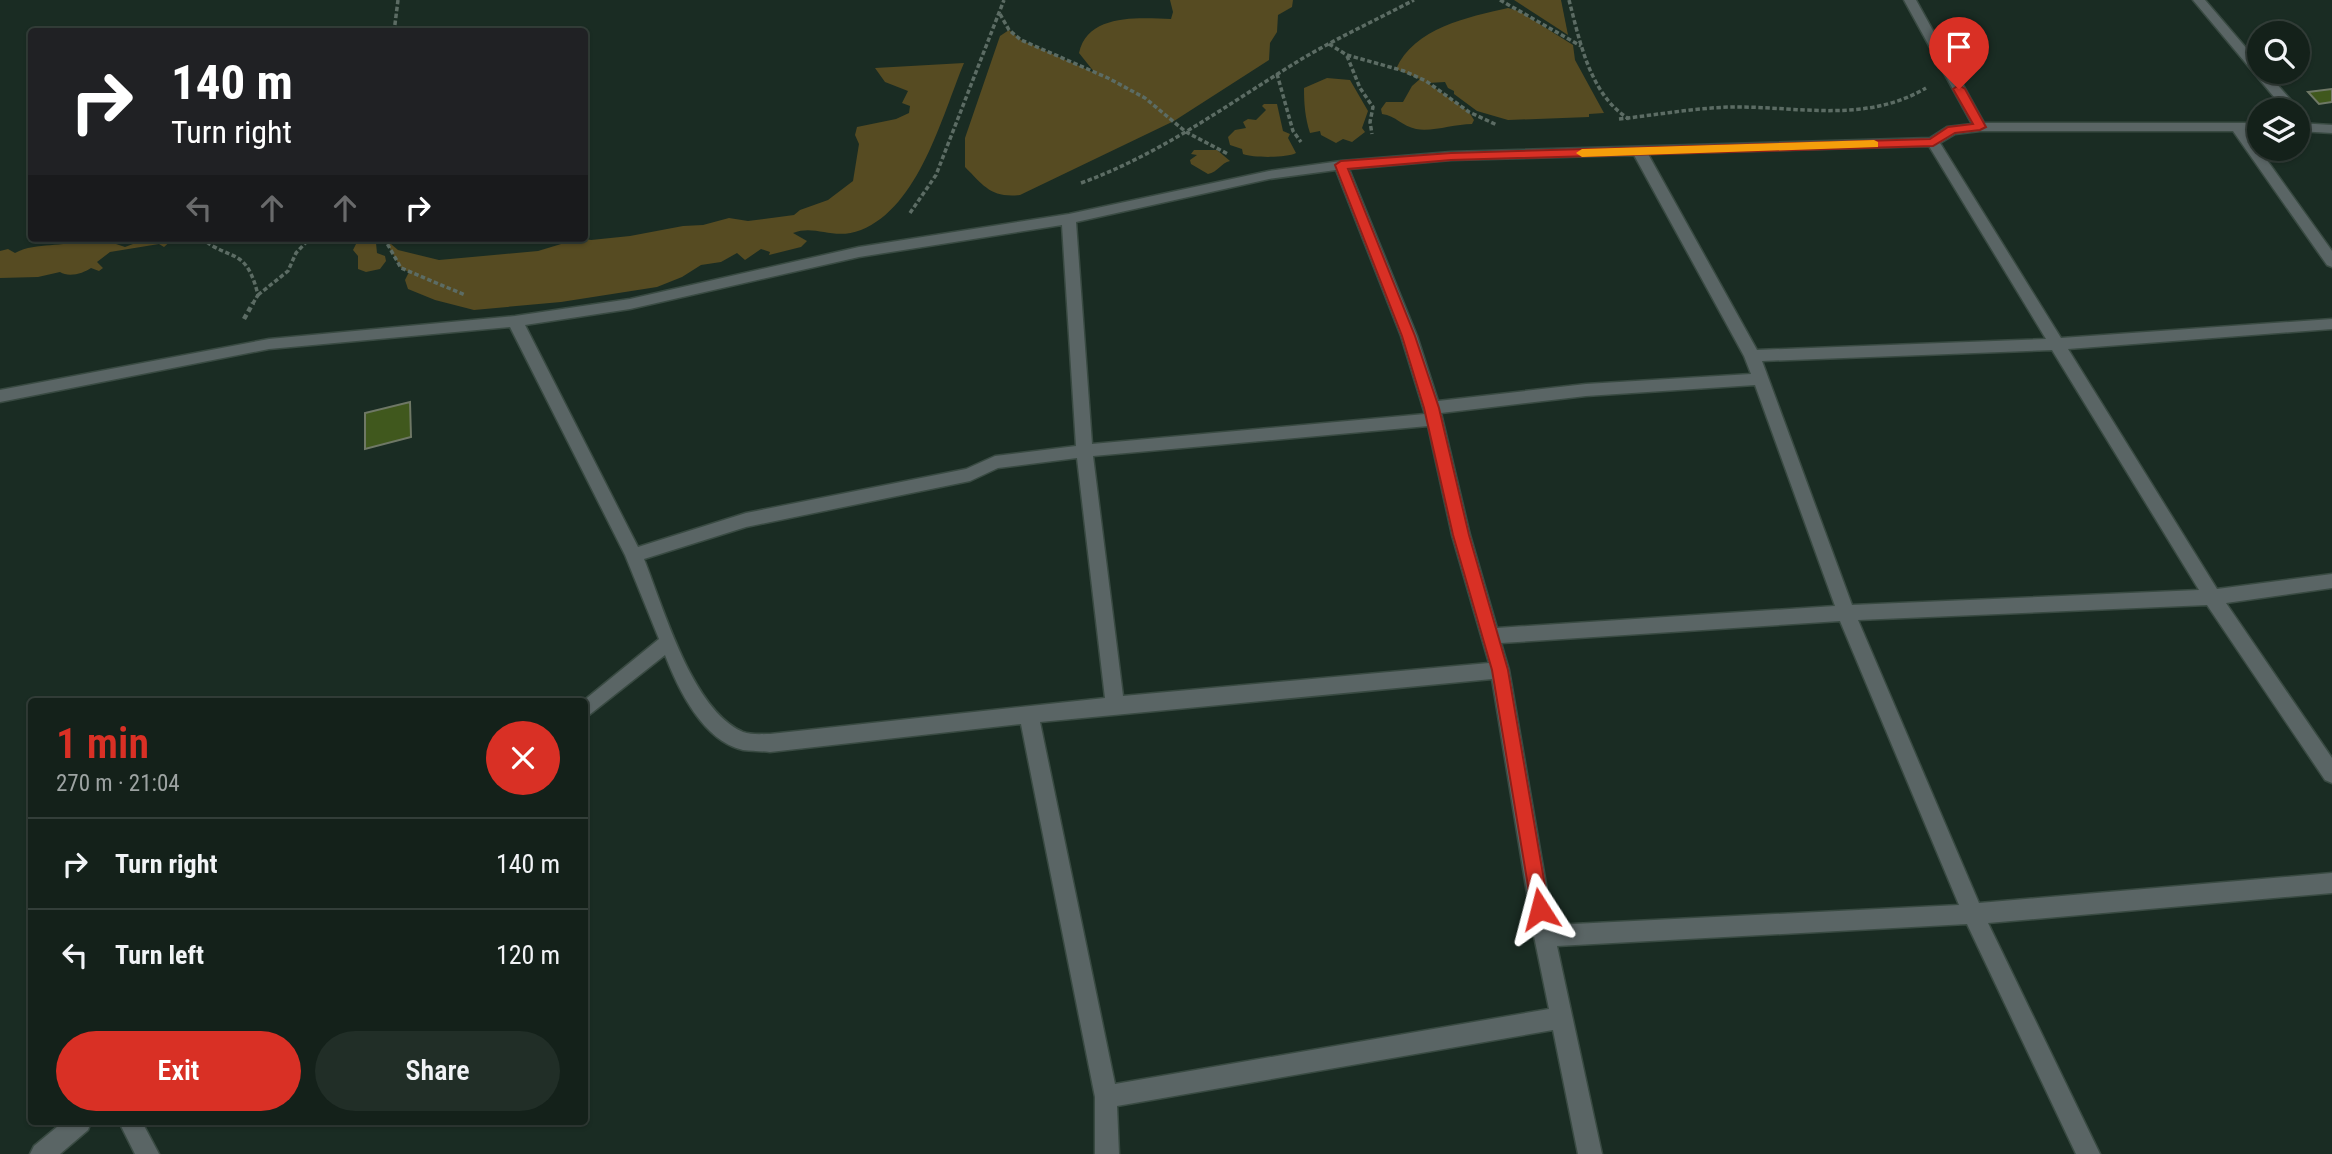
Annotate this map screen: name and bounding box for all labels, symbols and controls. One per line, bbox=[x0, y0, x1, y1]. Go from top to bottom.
pin bbox=[1929, 17, 1989, 89]
map controls bbox=[2247, 21, 2310, 161]
button: search bbox=[2247, 21, 2310, 84]
icon: arrive bbox=[1940, 28, 1978, 66]
text: 140 m bbox=[171, 54, 293, 111]
icon: right bbox=[56, 56, 147, 147]
button: layers bbox=[2247, 98, 2310, 161]
text: Turn right bbox=[171, 113, 292, 151]
icon: left bbox=[180, 189, 218, 227]
icon: ahead bbox=[253, 189, 291, 227]
icon: ahead bbox=[326, 189, 364, 227]
icon: right bbox=[399, 189, 437, 227]
text: 1 min bbox=[56, 719, 149, 768]
button: close bbox=[486, 721, 560, 795]
text: 270 m · 21:04 bbox=[56, 770, 180, 797]
icon: right bbox=[56, 845, 94, 883]
text: Turn right bbox=[115, 849, 217, 879]
text: 140 m bbox=[496, 849, 560, 879]
position arrow bbox=[1503, 872, 1577, 946]
icon: left bbox=[56, 936, 94, 974]
text: Turn left bbox=[115, 940, 204, 970]
text: 120 m bbox=[496, 940, 560, 970]
button: Exit bbox=[56, 1031, 301, 1111]
button: Share bbox=[315, 1031, 560, 1111]

